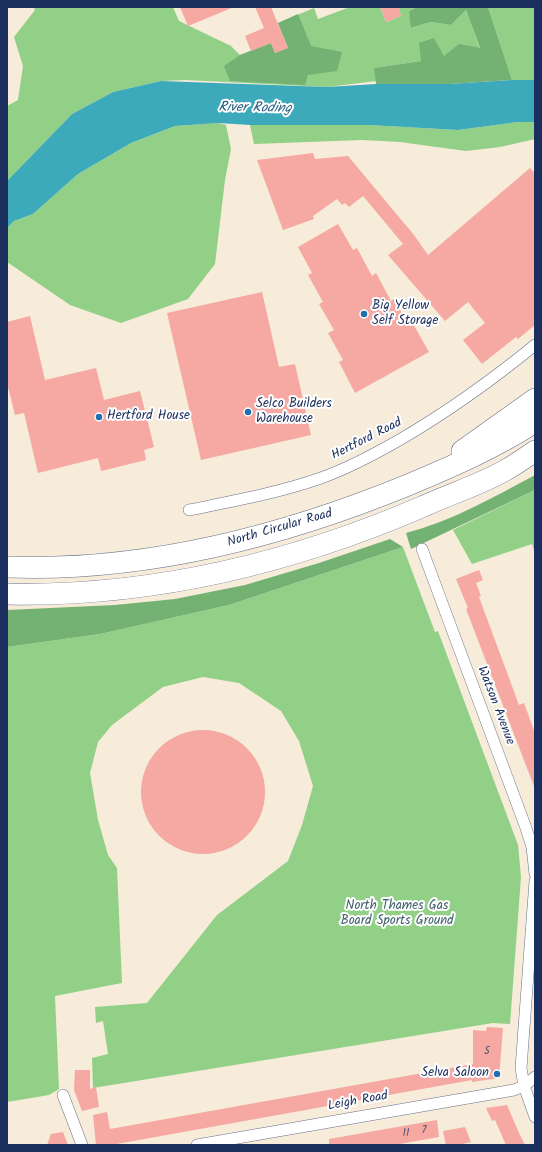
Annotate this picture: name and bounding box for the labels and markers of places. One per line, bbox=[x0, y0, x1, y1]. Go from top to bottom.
place label: Big Yellow Self Storage bbox=[372, 299, 438, 330]
marker: Big Yellow Self Storage bbox=[359, 309, 369, 319]
place label: Selco Builders Warehouse bbox=[256, 397, 332, 428]
marker: Selco Builders Warehouse bbox=[243, 407, 253, 417]
place label: Hertford House bbox=[107, 409, 190, 425]
marker: Hertford House bbox=[94, 412, 104, 422]
place label: Selva Saloon bbox=[421, 1066, 489, 1082]
marker: Selva Saloon bbox=[492, 1069, 502, 1079]

